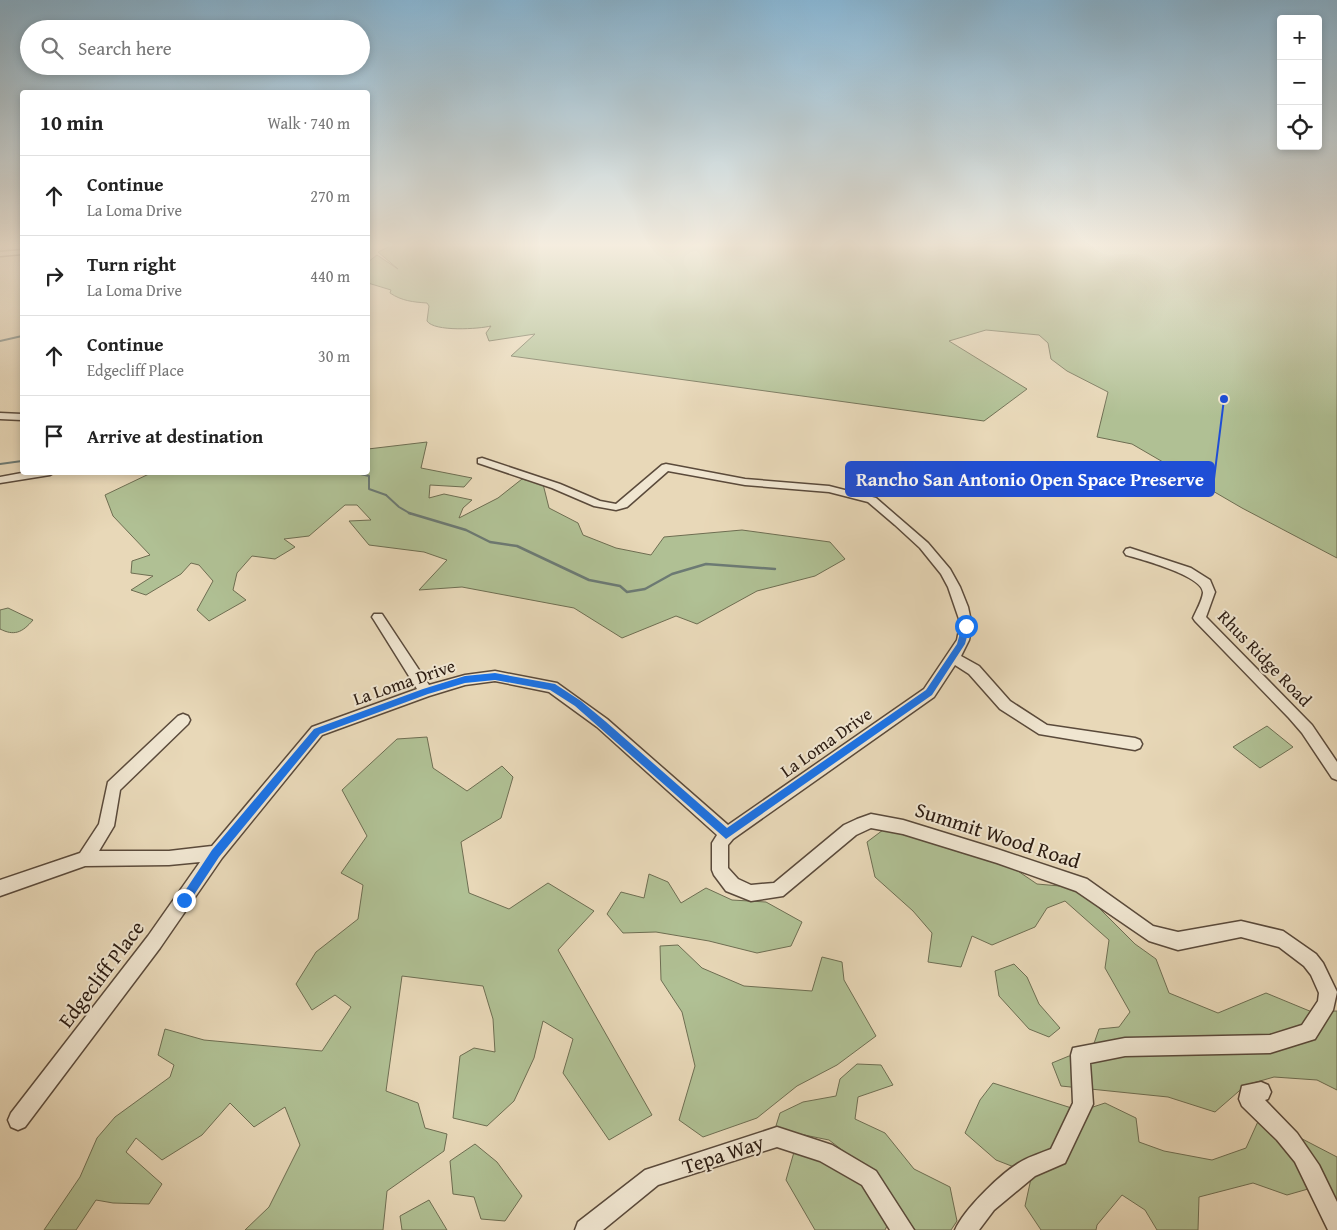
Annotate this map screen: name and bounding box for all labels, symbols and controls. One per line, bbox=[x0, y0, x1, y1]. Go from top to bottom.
map controls bbox=[1277, 15, 1322, 150]
button: + bbox=[1277, 15, 1322, 60]
search box bbox=[20, 20, 370, 75]
icon: search bbox=[38, 34, 66, 62]
text: Search here bbox=[78, 34, 172, 62]
button: − bbox=[1277, 60, 1322, 105]
button: locate bbox=[1277, 105, 1322, 150]
text: 10 min bbox=[40, 107, 103, 138]
text: Walk · 740 m bbox=[267, 111, 350, 135]
text: Continue bbox=[87, 170, 164, 198]
icon: ahead bbox=[40, 182, 68, 210]
text: 270 m bbox=[310, 184, 350, 208]
text: La Loma Drive bbox=[87, 198, 182, 222]
text: Turn right bbox=[87, 250, 176, 278]
icon: right bbox=[40, 262, 68, 290]
text: 440 m bbox=[310, 264, 350, 288]
text: La Loma Drive bbox=[87, 278, 182, 302]
text: Continue bbox=[87, 330, 164, 358]
icon: ahead bbox=[40, 342, 68, 370]
text: 30 m bbox=[318, 344, 350, 368]
text: Edgecliff Place bbox=[87, 358, 184, 382]
icon: arrive bbox=[40, 422, 68, 450]
text: Arrive at destination bbox=[87, 422, 263, 450]
callout: Rancho San Antonio Open Space Preserve bbox=[846, 462, 1214, 496]
text: Rancho San Antonio Open Space Preserve bbox=[856, 465, 1204, 493]
street label: Rhus Ridge Road bbox=[1212, 604, 1319, 713]
route start bbox=[955, 615, 978, 638]
street label: La Loma Drive bbox=[349, 652, 459, 712]
street label: La Loma Drive bbox=[775, 700, 877, 784]
street label: Summit Wood Road bbox=[911, 794, 1085, 877]
route end bbox=[173, 889, 196, 912]
street label: Edgecliff Place bbox=[50, 914, 152, 1034]
street label: Tepa Way bbox=[678, 1126, 768, 1182]

